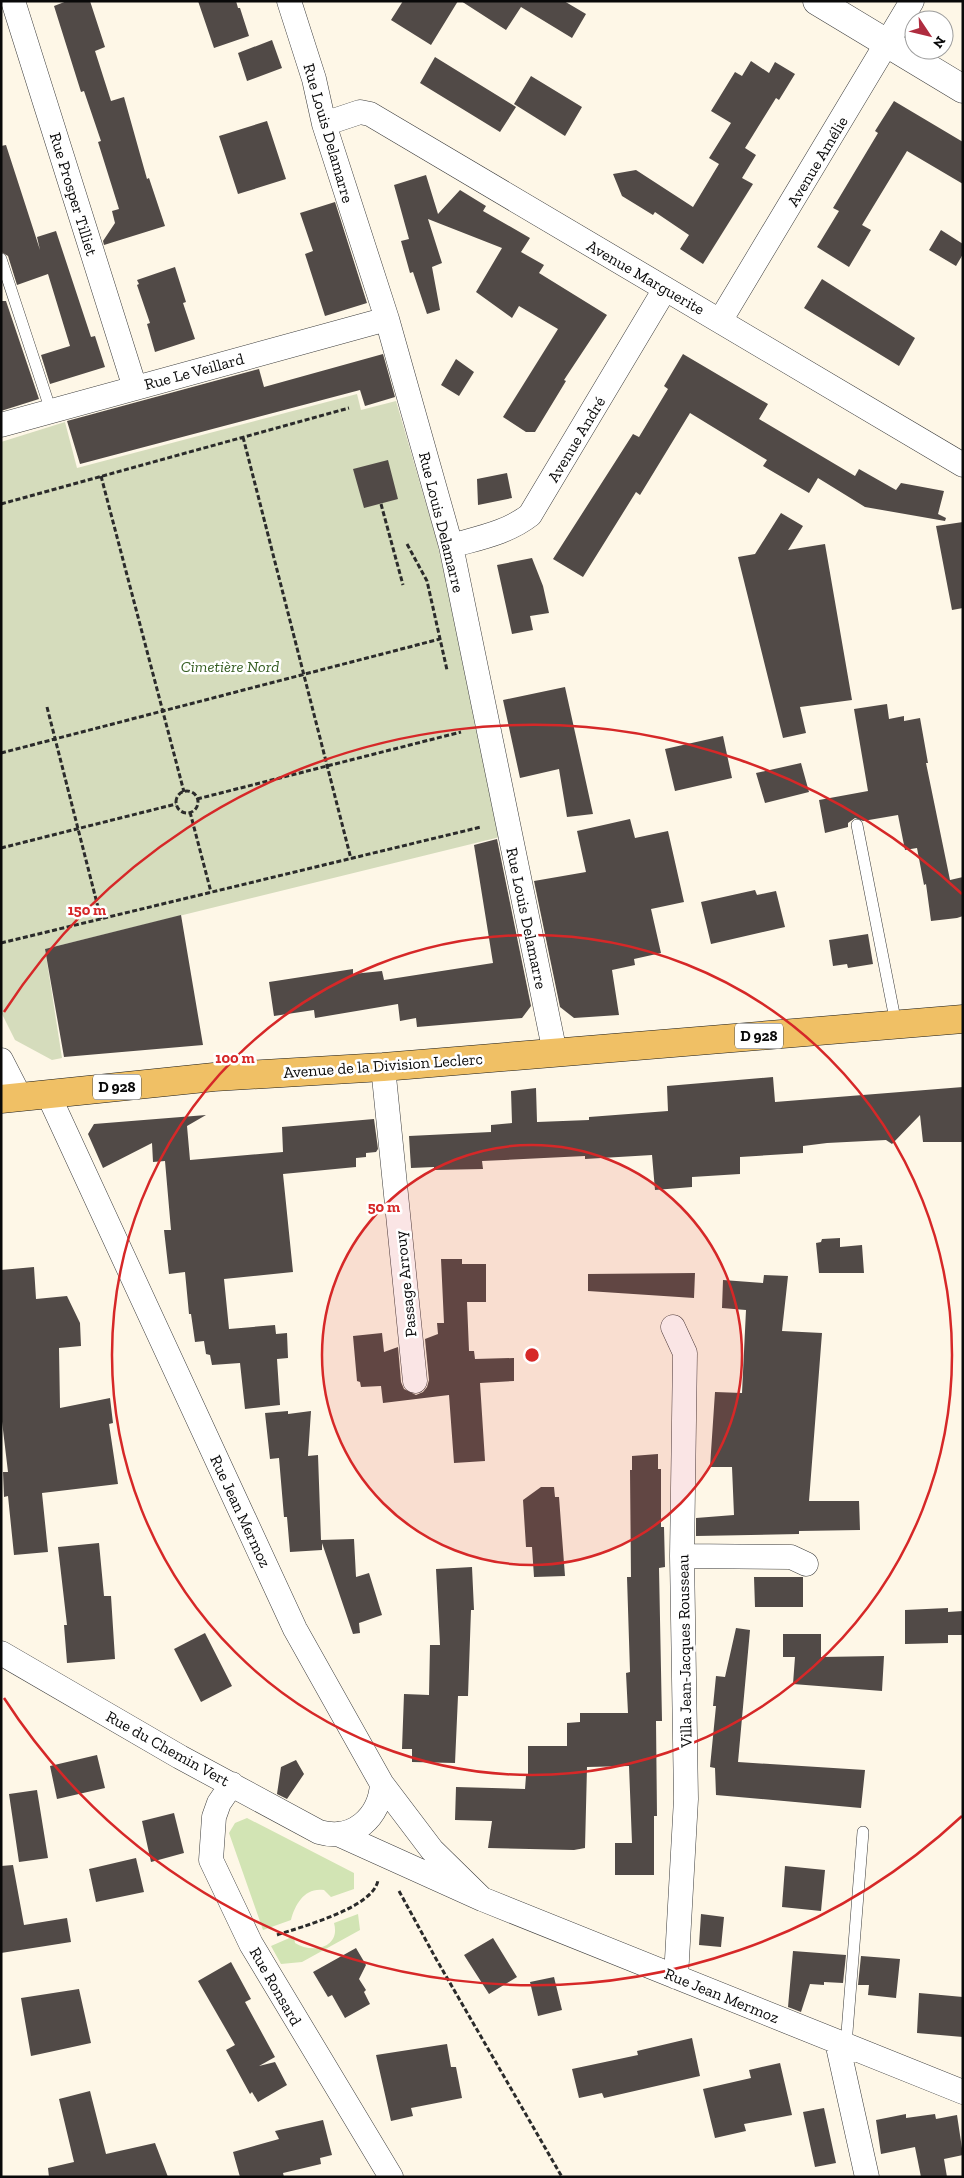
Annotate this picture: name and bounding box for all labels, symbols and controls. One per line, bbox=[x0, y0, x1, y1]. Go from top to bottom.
north arrow bbox=[904, 10, 954, 60]
text: N bbox=[929, 33, 949, 52]
street label: Rue Louis Delamarre bbox=[299, 61, 358, 205]
street label: Avenue Amélie bbox=[783, 113, 852, 210]
street label: Rue Prosper Tilliet bbox=[46, 130, 101, 258]
street label: Avenue Marguerite bbox=[584, 236, 708, 319]
street label: Rue Le Veillard bbox=[142, 349, 246, 394]
street label: Avenue André bbox=[543, 393, 609, 485]
street label: Rue Louis Delamarre bbox=[415, 450, 468, 594]
park label: Cimetière Nord bbox=[181, 657, 279, 676]
street label: Rue Louis Delamarre bbox=[502, 846, 551, 991]
text: 150 m bbox=[68, 901, 106, 919]
road number: D 928 bbox=[735, 1024, 783, 1048]
text: 100 m bbox=[215, 1049, 255, 1067]
street label: Avenue de la Division Leclerc bbox=[283, 1049, 483, 1082]
road number: D 928 bbox=[93, 1074, 141, 1100]
text: 50 m bbox=[368, 1198, 400, 1216]
street label: Passage Arrouy bbox=[390, 1229, 421, 1338]
centre of rings bbox=[523, 1346, 541, 1364]
street label: Rue Jean Mermoz bbox=[206, 1452, 275, 1571]
street label: Villa Jean-Jacques Rousseau bbox=[673, 1554, 696, 1749]
street label: Rue du Chemin Vert bbox=[103, 1707, 233, 1790]
street label: Rue Ronsard bbox=[246, 1944, 306, 2029]
street label: Rue Jean Mermoz bbox=[662, 1964, 782, 2027]

